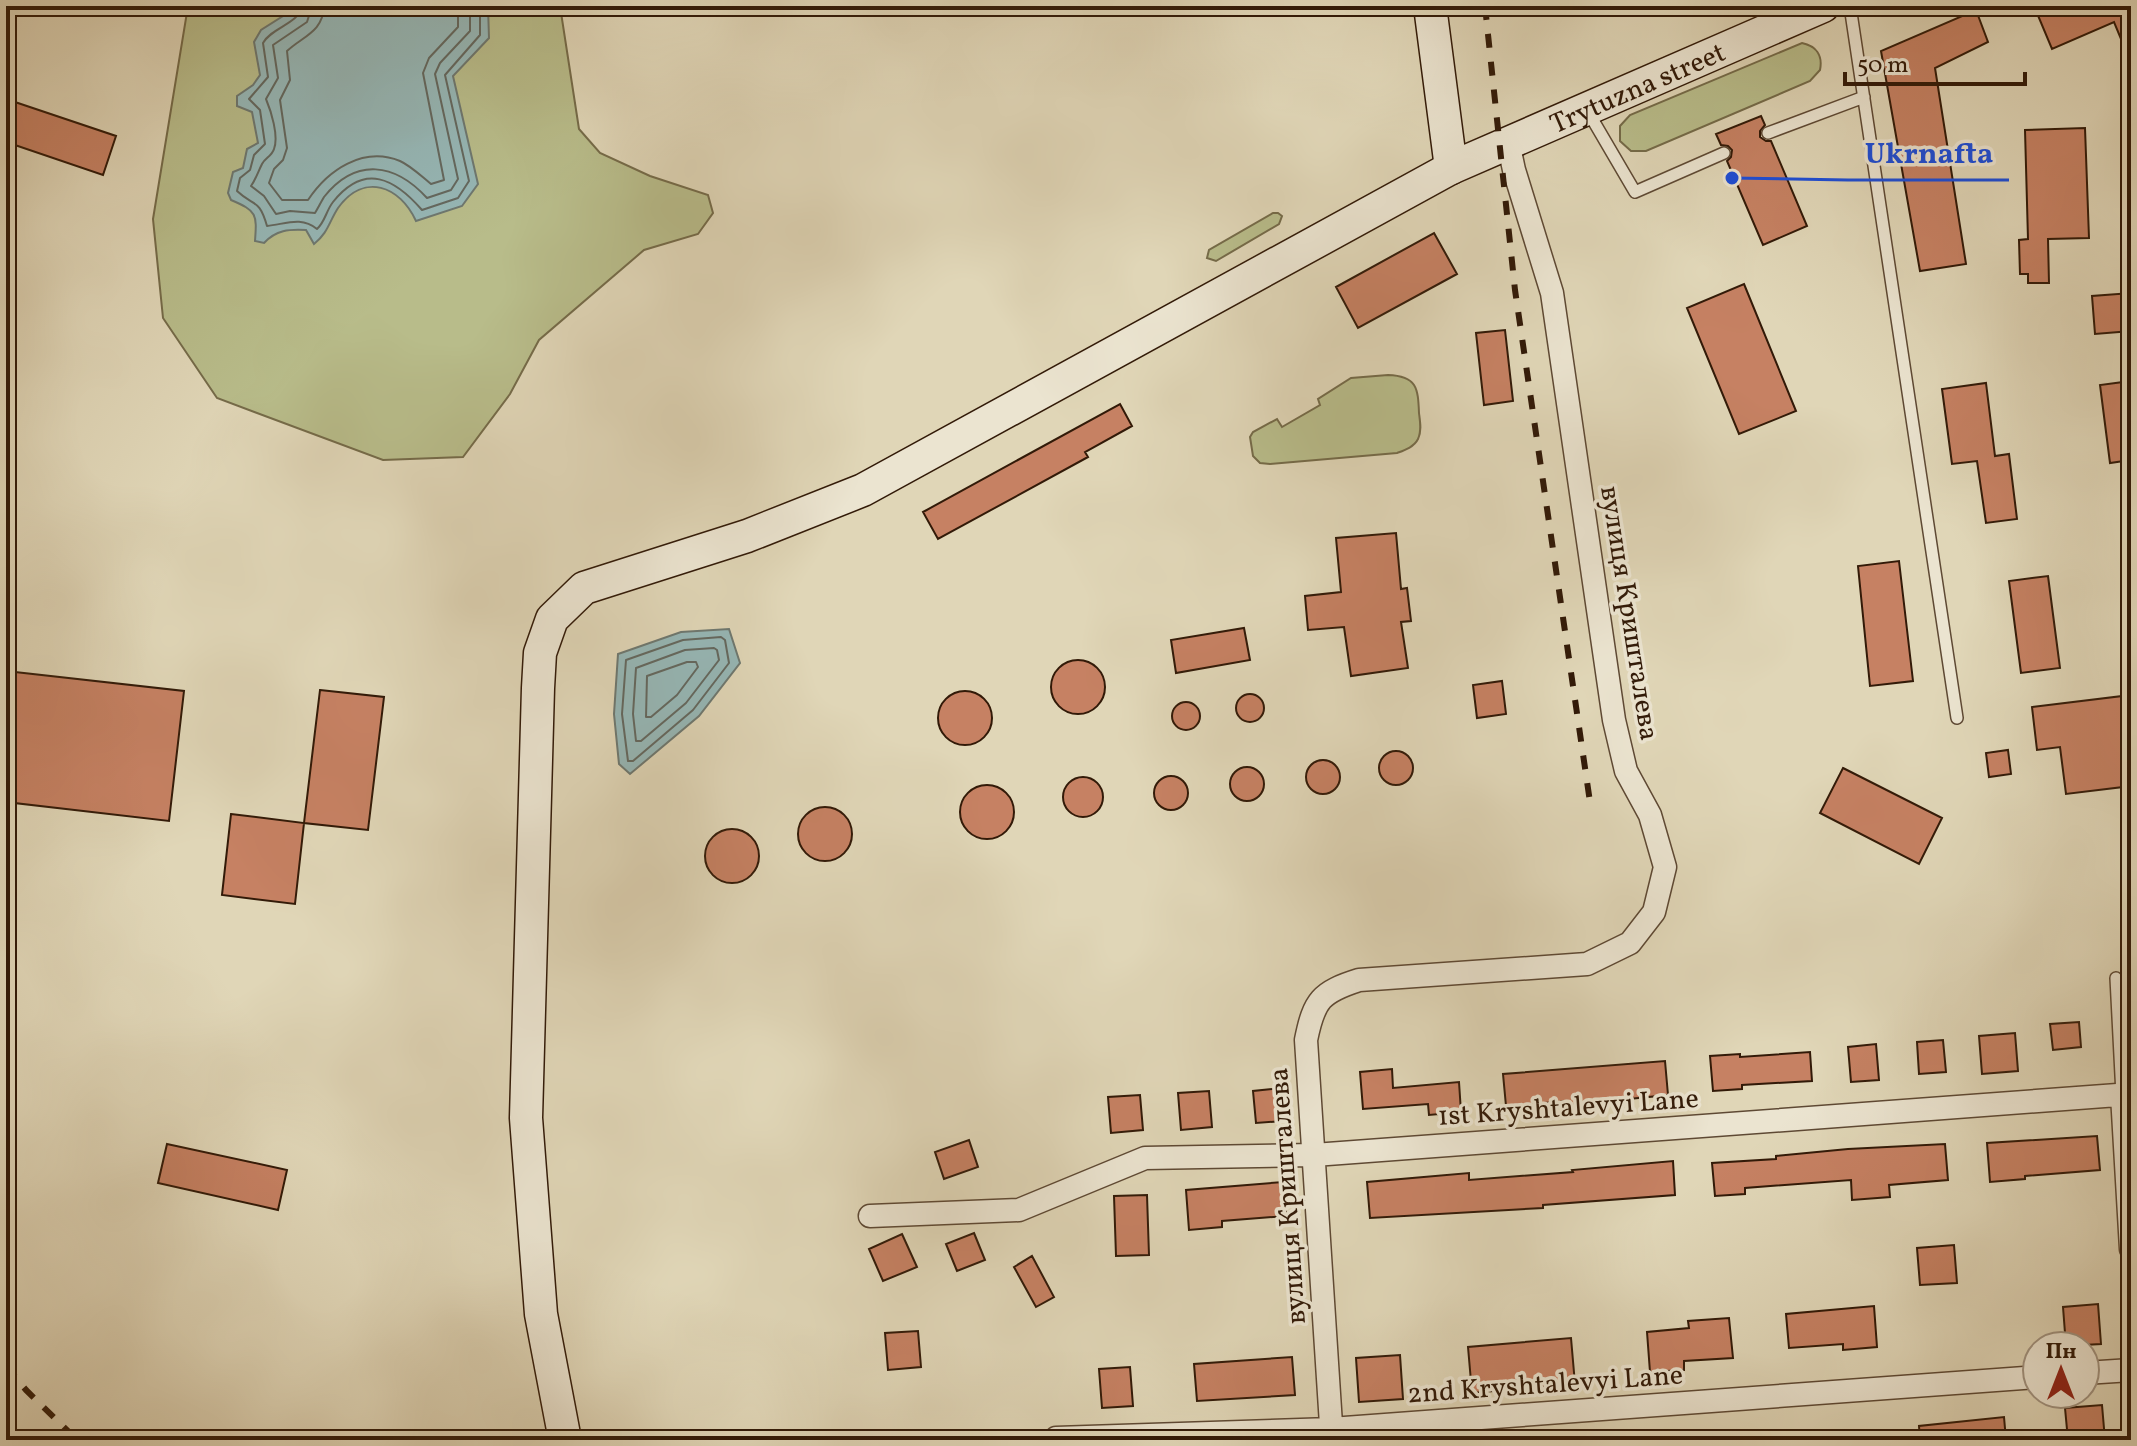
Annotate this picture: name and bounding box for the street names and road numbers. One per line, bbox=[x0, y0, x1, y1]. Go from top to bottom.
street label: Trytuzna street bbox=[1544, 34, 1732, 145]
street label: вулиця Кришталева bbox=[1589, 483, 1668, 743]
street label: вулиця Кришталева bbox=[1260, 1066, 1317, 1325]
street label: 1st Kryshtalevyi Lane bbox=[1436, 1080, 1700, 1137]
street label: 2nd Kryshtalevyi Lane bbox=[1406, 1356, 1684, 1415]

